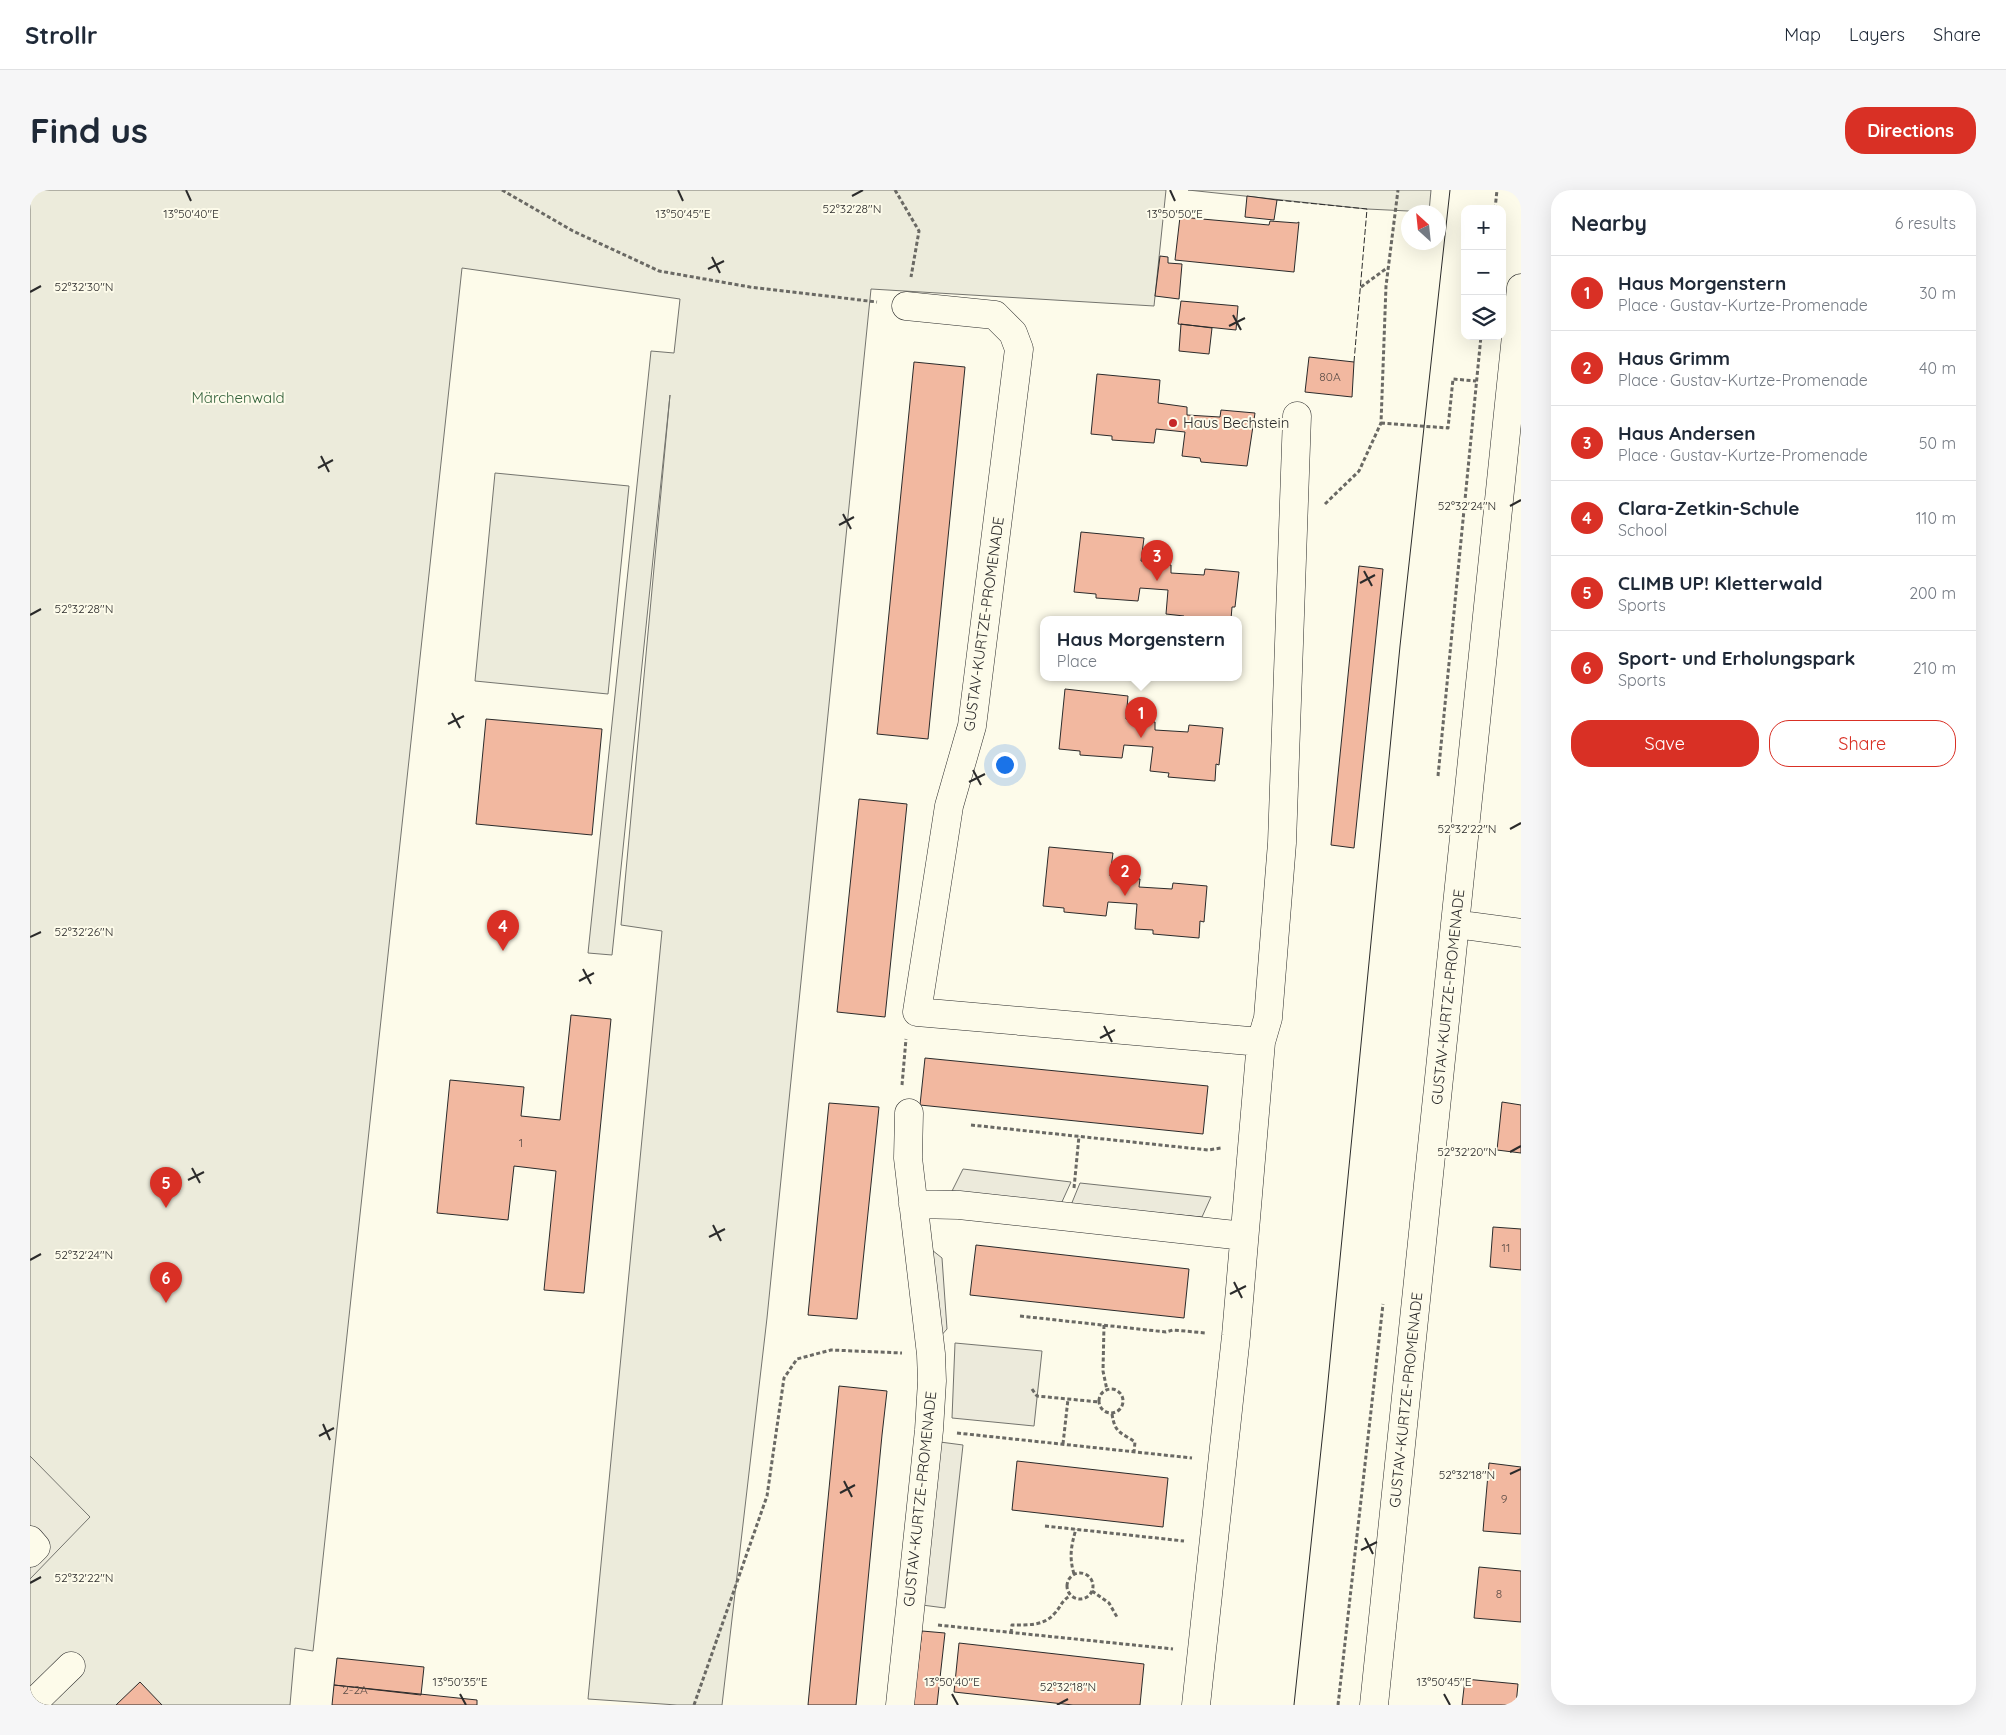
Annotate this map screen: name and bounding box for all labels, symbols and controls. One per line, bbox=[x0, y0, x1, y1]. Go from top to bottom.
text: Strollr bbox=[25, 20, 97, 50]
text: Map bbox=[1784, 23, 1821, 46]
text: Layers bbox=[1849, 23, 1905, 46]
text: Share bbox=[1933, 23, 1981, 46]
button: Directions bbox=[1845, 107, 1976, 154]
text: Find us bbox=[30, 108, 148, 152]
text: 52°32'28"N bbox=[823, 201, 881, 216]
north arrow bbox=[1401, 205, 1446, 250]
map controls bbox=[1461, 205, 1506, 340]
button: + bbox=[1461, 205, 1506, 250]
text: 13°50'40"E bbox=[163, 206, 219, 221]
text: 13°50'45"E bbox=[655, 206, 711, 221]
text: 13°50'50"E bbox=[1147, 206, 1203, 221]
text: Nearby bbox=[1571, 210, 1647, 236]
text: 6 results bbox=[1895, 213, 1956, 233]
button: − bbox=[1461, 250, 1506, 295]
text: Haus Morgenstern bbox=[1618, 271, 1786, 295]
text: 52°32'30"N bbox=[54, 279, 114, 294]
text: 1 bbox=[1584, 283, 1590, 303]
text: 30 m bbox=[1919, 283, 1956, 303]
button: layers bbox=[1461, 295, 1506, 340]
text: Place · Gustav-Kurtze-Promenade bbox=[1618, 295, 1868, 315]
text: Haus Grimm bbox=[1618, 346, 1730, 370]
text: 2 bbox=[1582, 358, 1592, 378]
text: 40 m bbox=[1919, 358, 1956, 378]
house number: 80A bbox=[1319, 369, 1341, 384]
text: Place · Gustav-Kurtze-Promenade bbox=[1618, 370, 1868, 390]
park label: Märchenwald bbox=[191, 388, 285, 407]
place label: Haus Bechstein bbox=[1183, 413, 1289, 432]
marker: Haus Bechstein bbox=[1167, 417, 1179, 429]
text: Haus Andersen bbox=[1618, 421, 1756, 445]
text: 3 bbox=[1583, 433, 1591, 453]
text: 50 m bbox=[1919, 433, 1956, 453]
text: Place · Gustav-Kurtze-Promenade bbox=[1618, 445, 1868, 465]
text: Clara-Zetkin-Schule bbox=[1618, 496, 1799, 520]
text: 52°32'24"N bbox=[1438, 498, 1496, 513]
text: 4 bbox=[1582, 508, 1592, 528]
text: 110 m bbox=[1916, 508, 1956, 528]
street label: GUSTAV-KURTZE-PROMENADE bbox=[959, 515, 1008, 732]
text: School bbox=[1618, 520, 1667, 540]
pin: 3 bbox=[1141, 540, 1173, 581]
text: CLIMB UP! Kletterwald bbox=[1618, 571, 1822, 595]
text: 5 bbox=[1582, 583, 1592, 603]
text: 200 m bbox=[1909, 583, 1956, 603]
text: Sports bbox=[1618, 595, 1666, 615]
text: 52°32'28"N bbox=[55, 601, 113, 616]
popup bbox=[1040, 616, 1242, 681]
text: Haus Morgenstern bbox=[1057, 627, 1225, 651]
text: Sport- und Erholungspark bbox=[1618, 646, 1855, 670]
text: Place bbox=[1057, 651, 1097, 671]
text: 6 bbox=[1583, 658, 1591, 678]
text: 210 m bbox=[1913, 658, 1956, 678]
text: Sports bbox=[1618, 670, 1666, 690]
pin: 1 bbox=[1125, 697, 1157, 738]
button: Save bbox=[1571, 720, 1759, 767]
button: Share bbox=[1769, 720, 1956, 767]
your location bbox=[992, 752, 1018, 778]
text: 52°32'22"N bbox=[1437, 821, 1497, 836]
pin: 2 bbox=[1109, 855, 1141, 896]
street label: GUSTAV-KURTZE-PROMENADE bbox=[1427, 888, 1468, 1106]
pin: 4 bbox=[487, 910, 519, 951]
text: 52°32'26"N bbox=[55, 924, 113, 939]
house number: 1 bbox=[519, 1135, 523, 1150]
text: 52°32'20"N bbox=[1437, 1144, 1497, 1159]
pin: 5 bbox=[150, 1167, 182, 1208]
house number: 11 bbox=[1502, 1240, 1510, 1255]
text: 52°32'24"N bbox=[55, 1247, 113, 1262]
pin: 6 bbox=[150, 1262, 182, 1303]
street label: GUSTAV-KURTZE-PROMENADE bbox=[1385, 1291, 1426, 1509]
street label: GUSTAV-KURTZE-PROMENADE bbox=[899, 1390, 940, 1608]
text: 52°32'18"N bbox=[1439, 1467, 1495, 1482]
house number: 9 bbox=[1501, 1491, 1508, 1506]
text: 52°32'22"N bbox=[54, 1570, 114, 1585]
house number: 8 bbox=[1496, 1586, 1502, 1601]
text: 13°50'35"E bbox=[433, 1674, 488, 1689]
text: 13°50'40"E bbox=[924, 1674, 980, 1689]
text: 13°50'45"E bbox=[1416, 1674, 1472, 1689]
text: 52°32'18"N bbox=[1040, 1679, 1096, 1694]
house number: 2-2A bbox=[342, 1682, 368, 1697]

